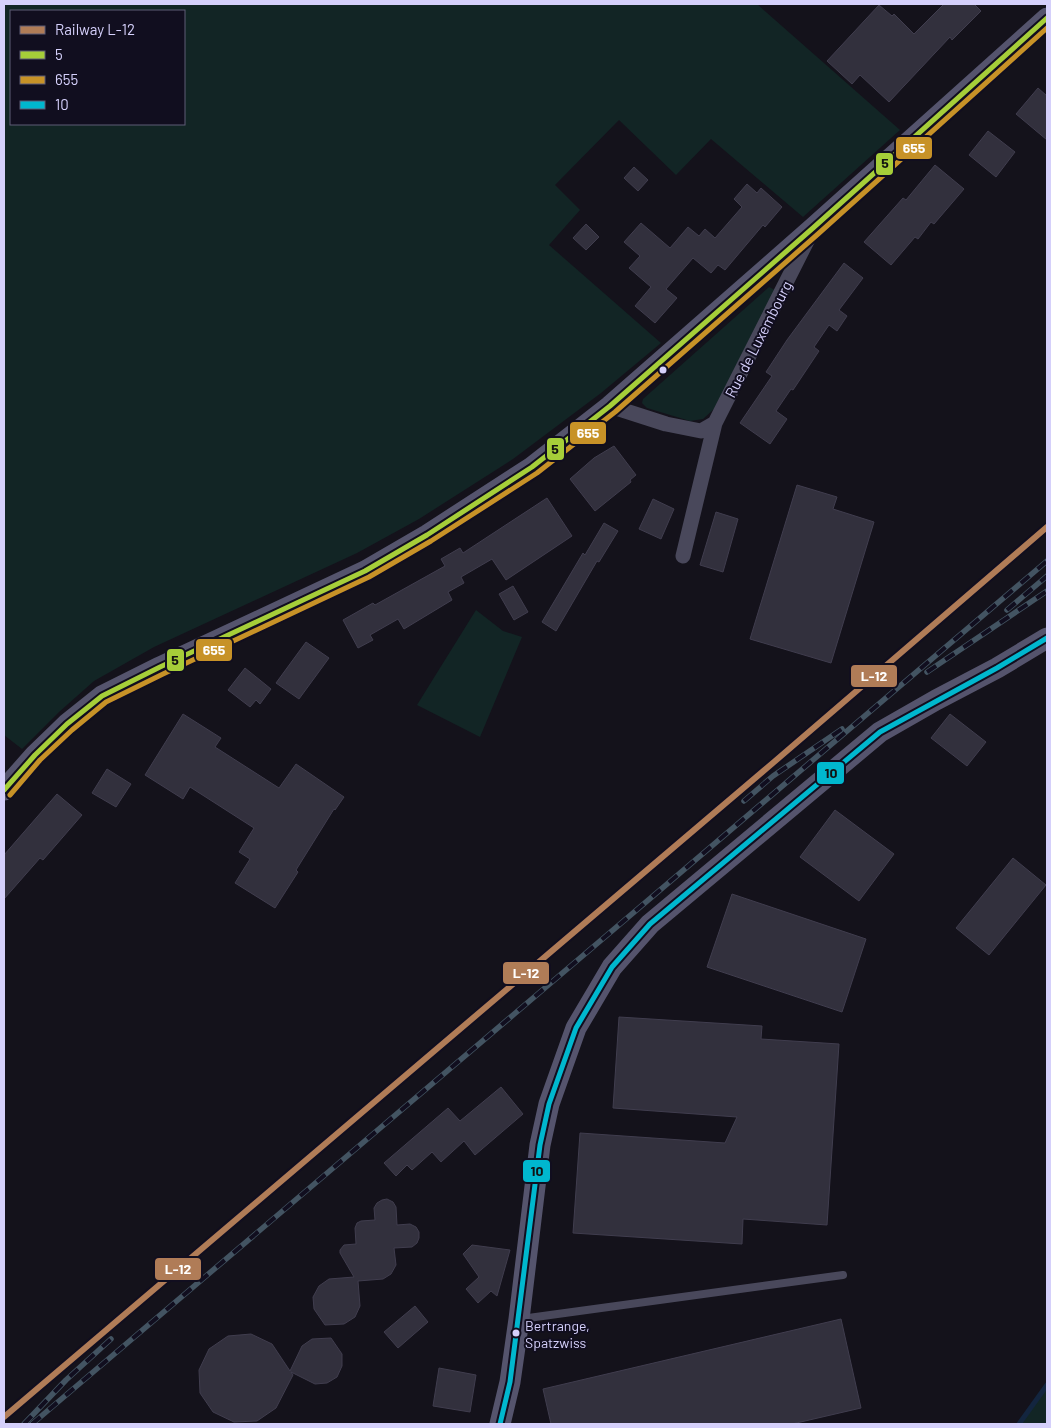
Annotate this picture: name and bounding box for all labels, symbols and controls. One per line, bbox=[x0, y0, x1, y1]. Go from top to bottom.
legend bbox=[10, 10, 185, 125]
text: Railway L-12 bbox=[55, 20, 135, 38]
text: 5 bbox=[55, 45, 63, 63]
text: 655 bbox=[55, 70, 78, 88]
text: 10 bbox=[55, 95, 69, 113]
line badge: 655 bbox=[895, 136, 933, 160]
text: 655 bbox=[903, 139, 926, 156]
line badge: 5 bbox=[875, 152, 894, 176]
text: 5 bbox=[881, 154, 889, 171]
street label: Rue de Luxembourg bbox=[721, 278, 795, 400]
unlabelled marker bbox=[658, 365, 668, 375]
line badge: 655 bbox=[569, 421, 607, 445]
text: 655 bbox=[577, 424, 600, 441]
line badge: 5 bbox=[546, 437, 565, 461]
text: 5 bbox=[551, 440, 559, 457]
line badge: 655 bbox=[195, 638, 233, 662]
text: 655 bbox=[203, 641, 226, 658]
line badge: 5 bbox=[166, 648, 185, 672]
text: 5 bbox=[171, 651, 179, 668]
line badge: L-12 bbox=[850, 664, 898, 688]
text: L-12 bbox=[861, 667, 887, 684]
line badge: 10 bbox=[816, 761, 845, 785]
text: 10 bbox=[825, 764, 837, 781]
line badge: L-12 bbox=[502, 961, 550, 985]
text: L-12 bbox=[513, 964, 539, 981]
line badge: 10 bbox=[522, 1159, 551, 1183]
text: 10 bbox=[531, 1162, 543, 1179]
line badge: L-12 bbox=[154, 1257, 202, 1281]
text: L-12 bbox=[165, 1260, 191, 1277]
place label: Bertrange, Spatzwiss bbox=[525, 1317, 590, 1351]
marker: Bertrange, Spatzwiss bbox=[511, 1328, 521, 1338]

